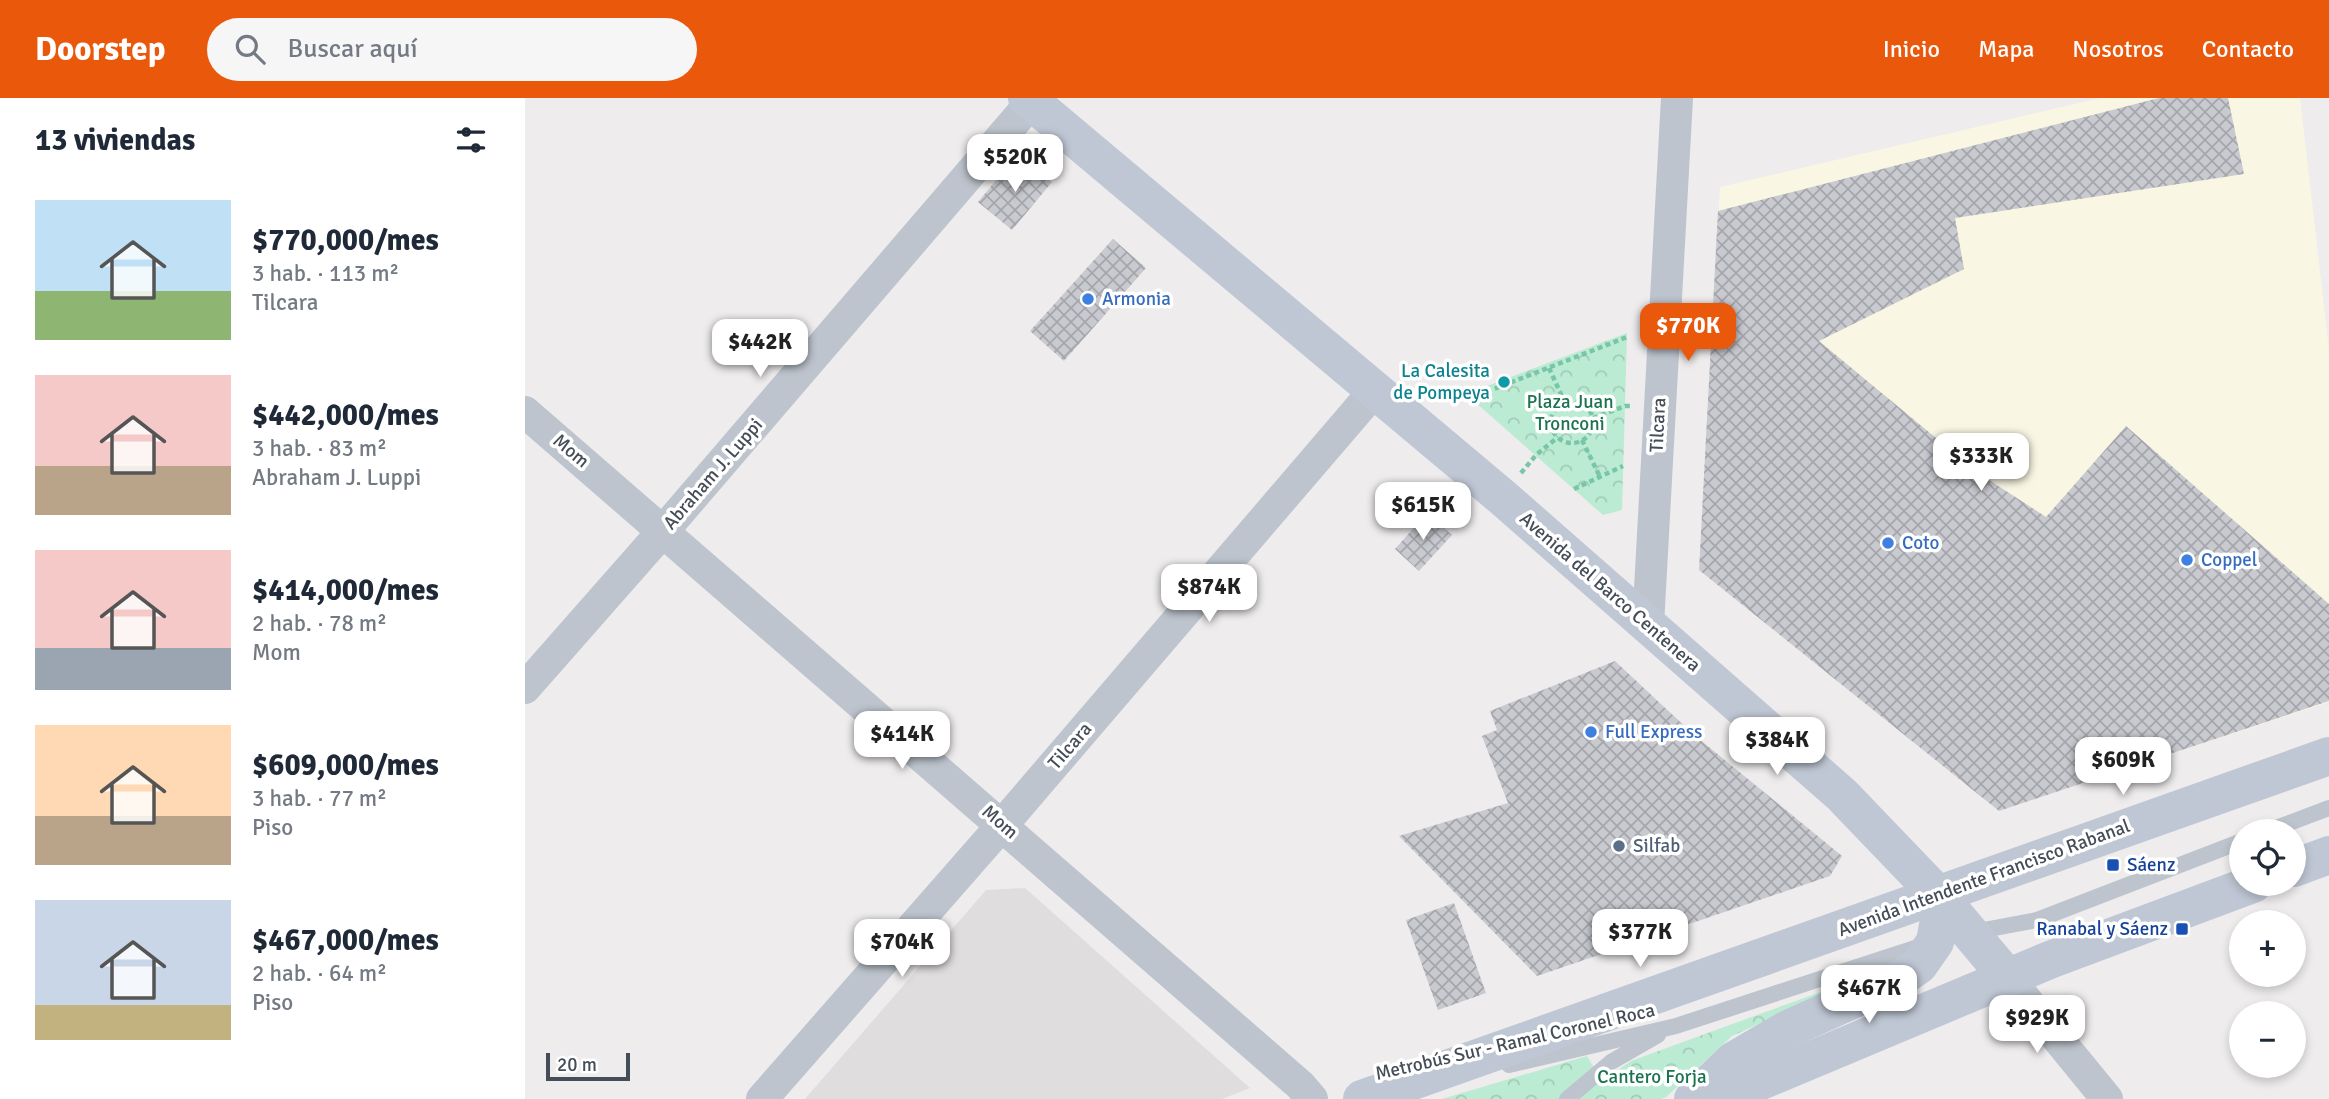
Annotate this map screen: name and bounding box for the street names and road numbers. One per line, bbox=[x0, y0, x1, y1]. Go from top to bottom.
street label: Tilcara bbox=[1645, 397, 1671, 453]
street label: Abraham J. Luppi bbox=[658, 413, 768, 535]
street label: Mom bbox=[548, 429, 594, 473]
street label: Avenida del Barco Centenera bbox=[1515, 507, 1705, 677]
street label: Tilcara bbox=[1043, 717, 1097, 775]
street label: Mom bbox=[977, 800, 1023, 844]
street label: Avenida Intendente Francisco Rabanal bbox=[1835, 814, 2133, 942]
street label: Metrobús Sur - Ramal Coronel Roca bbox=[1373, 998, 1657, 1086]

